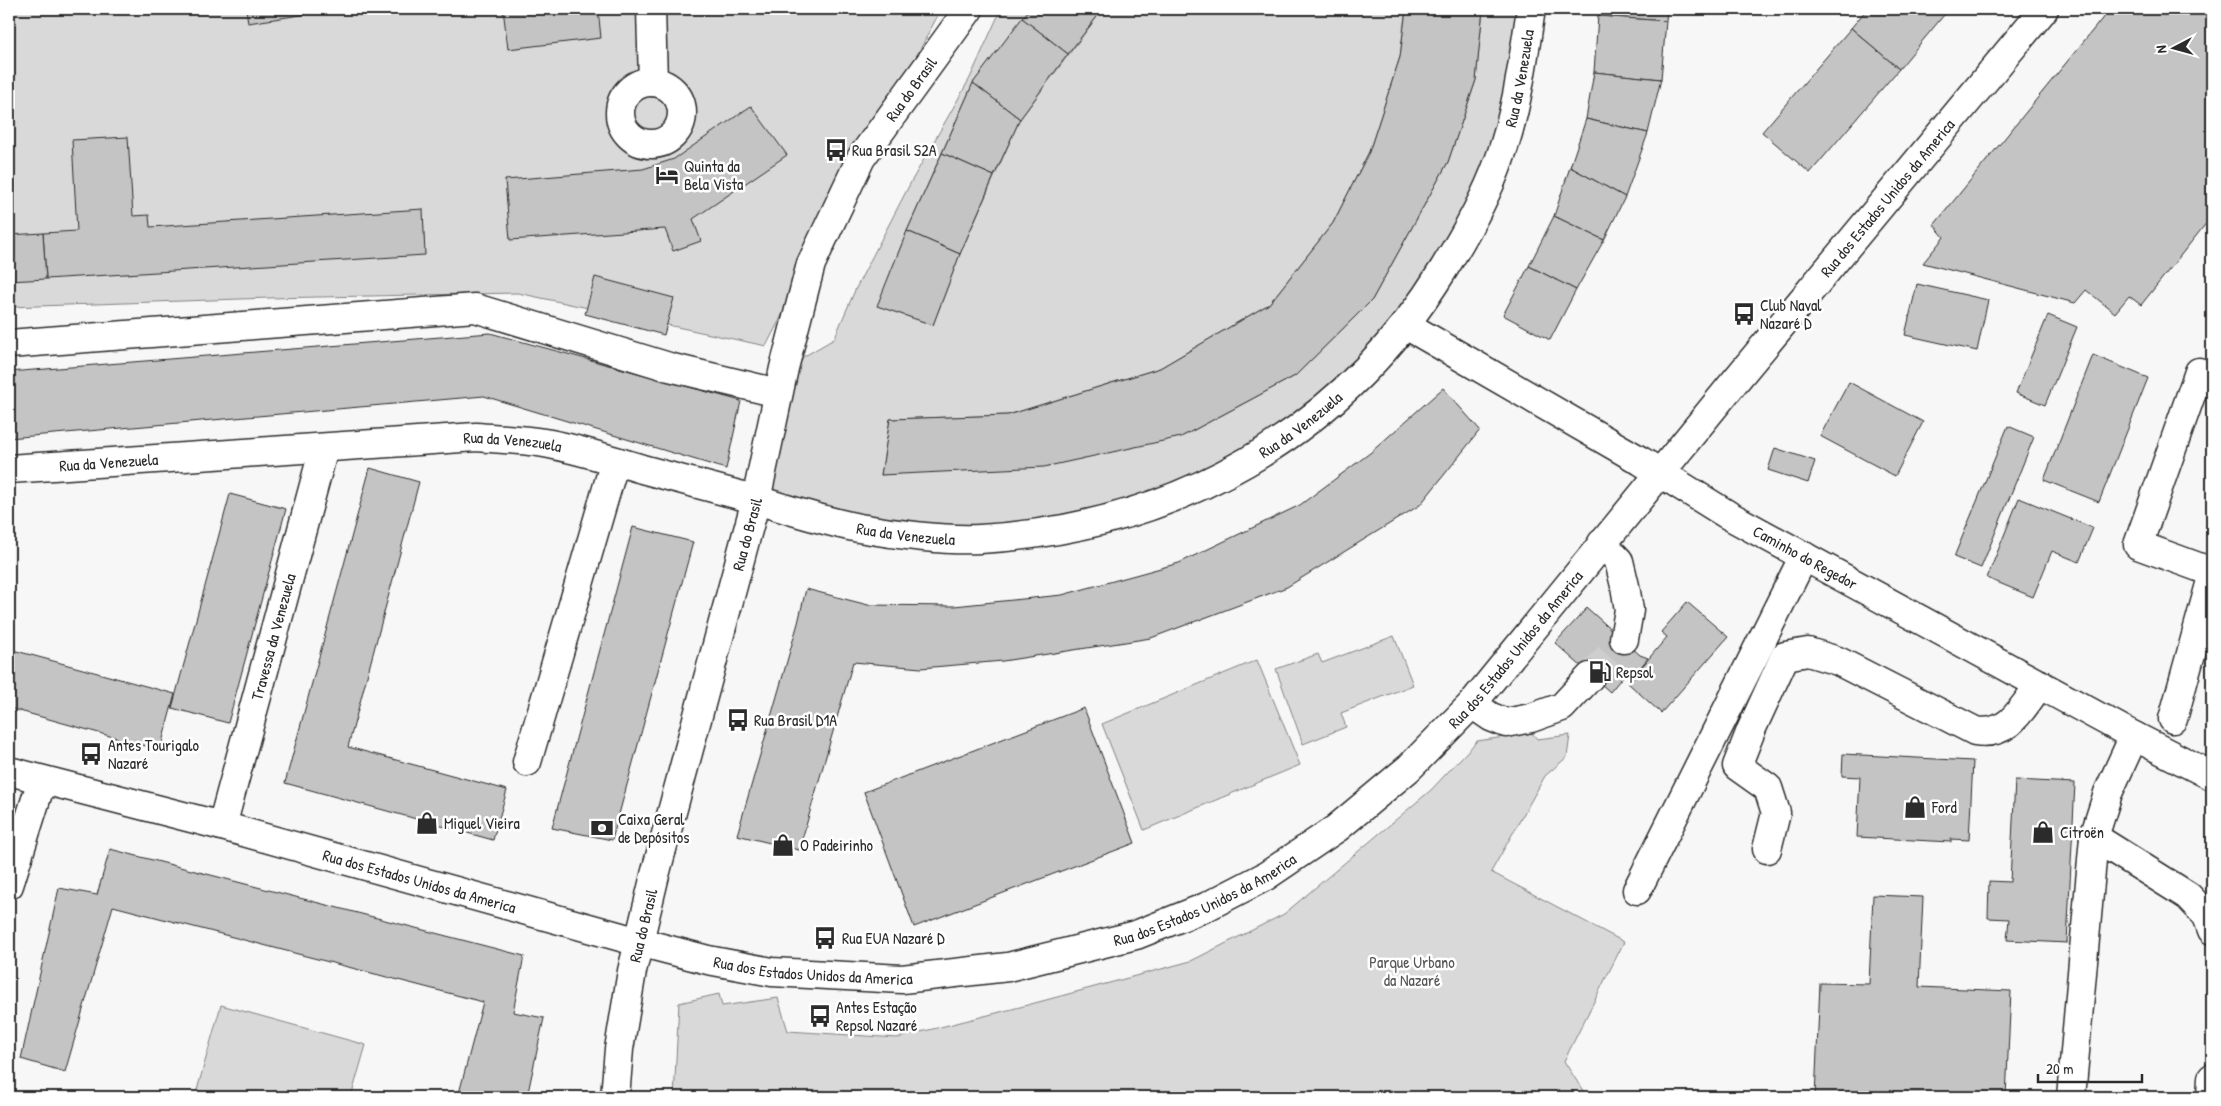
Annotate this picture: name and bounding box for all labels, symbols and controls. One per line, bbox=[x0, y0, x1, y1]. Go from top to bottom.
north arrow bbox=[2148, 22, 2198, 72]
street label: Rua da Venezuela bbox=[1499, 28, 1539, 130]
text: N bbox=[2151, 44, 2170, 54]
street label: Rua do Brasil bbox=[880, 52, 942, 126]
street label: Rua dos Estados Unidos da America bbox=[1815, 114, 1959, 282]
bus stop icon: Rua Brasil S2A bbox=[823, 137, 849, 163]
place label: Rua Brasil S2A bbox=[852, 139, 937, 161]
place label: Quinta da Bela Vista bbox=[684, 155, 743, 195]
hotel icon: Quinta da Bela Vista bbox=[654, 162, 680, 188]
place label: Club Naval Nazaré D bbox=[1760, 294, 1822, 334]
bus stop icon: Club Naval Nazaré D bbox=[1731, 301, 1757, 327]
street label: Rua da Venezuela bbox=[1254, 386, 1347, 463]
street label: Rua da Venezuela bbox=[463, 426, 564, 457]
street label: Rua da Venezuela bbox=[59, 448, 159, 477]
street label: Rua do Brasil bbox=[726, 495, 767, 573]
street label: Rua da Venezuela bbox=[855, 517, 956, 550]
street label: Caminho do Regedor bbox=[1749, 520, 1862, 595]
street label: Rua dos Estados Unidos da America bbox=[1443, 566, 1588, 733]
street label: Travessa da Venezuela bbox=[245, 571, 301, 703]
fuel station icon: Repsol bbox=[1587, 659, 1613, 685]
place label: Repsol bbox=[1616, 661, 1654, 683]
bus stop icon: Rua Brasil D1A bbox=[725, 707, 751, 733]
place label: Rua Brasil D1A bbox=[754, 709, 837, 731]
place label: Antes Tourigalo Nazaré bbox=[108, 734, 199, 774]
bus stop icon: Antes Tourigalo Nazaré bbox=[78, 741, 104, 767]
shop icon: Ford bbox=[1902, 794, 1928, 820]
place label: Ford bbox=[1931, 796, 1957, 818]
place label: Caixa Geral de Depósitos bbox=[618, 808, 689, 848]
shop icon: Miguel Vieira bbox=[414, 810, 440, 836]
place label: Miguel Vieira bbox=[444, 812, 520, 834]
bank icon: Caixa Geral de Depósitos bbox=[589, 815, 615, 841]
shop icon: Citroën bbox=[2030, 819, 2056, 845]
place label: Citroën bbox=[2060, 821, 2104, 843]
shop icon: O Padeirinho bbox=[770, 832, 796, 858]
place label: O Padeirinho bbox=[800, 834, 873, 856]
street label: Rua dos Estados Unidos da America bbox=[320, 844, 519, 918]
street label: Rua dos Estados Unidos da America bbox=[1111, 848, 1300, 951]
street label: Rua do Brasil bbox=[624, 886, 662, 964]
bus stop icon: Rua EUA Nazaré D bbox=[812, 925, 838, 951]
place label: Rua EUA Nazaré D bbox=[842, 927, 945, 949]
street label: Rua dos Estados Unidos da America bbox=[712, 950, 914, 990]
park label: Parque Urbano da Nazaré bbox=[1369, 951, 1455, 991]
place label: Antes Estação Repsol Nazaré bbox=[836, 996, 918, 1036]
bus stop icon: Antes Estação Repsol Nazaré bbox=[807, 1003, 833, 1029]
scale bar bbox=[2038, 1051, 2142, 1083]
text: 20 m bbox=[2046, 1058, 2073, 1079]

